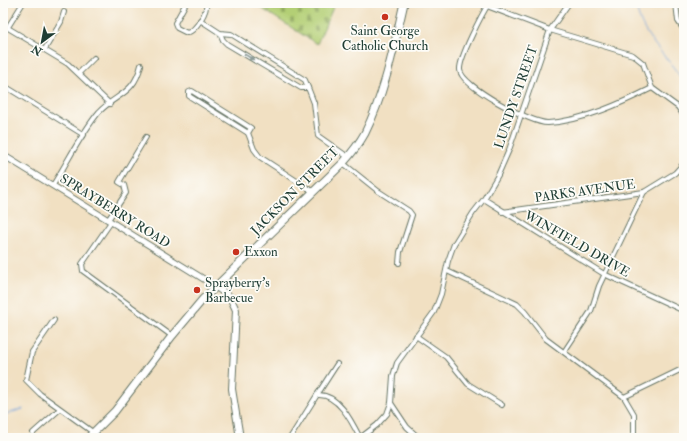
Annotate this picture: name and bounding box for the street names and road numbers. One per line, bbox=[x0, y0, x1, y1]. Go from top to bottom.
street label: LUNDY STREET bbox=[491, 43, 541, 151]
street label: JACKSON STREET bbox=[247, 143, 343, 239]
street label: SPRAYBERRY ROAD bbox=[57, 171, 173, 251]
street label: PARKS AVENUE bbox=[534, 176, 636, 206]
street label: WINFIELD DRIVE bbox=[521, 207, 633, 281]

